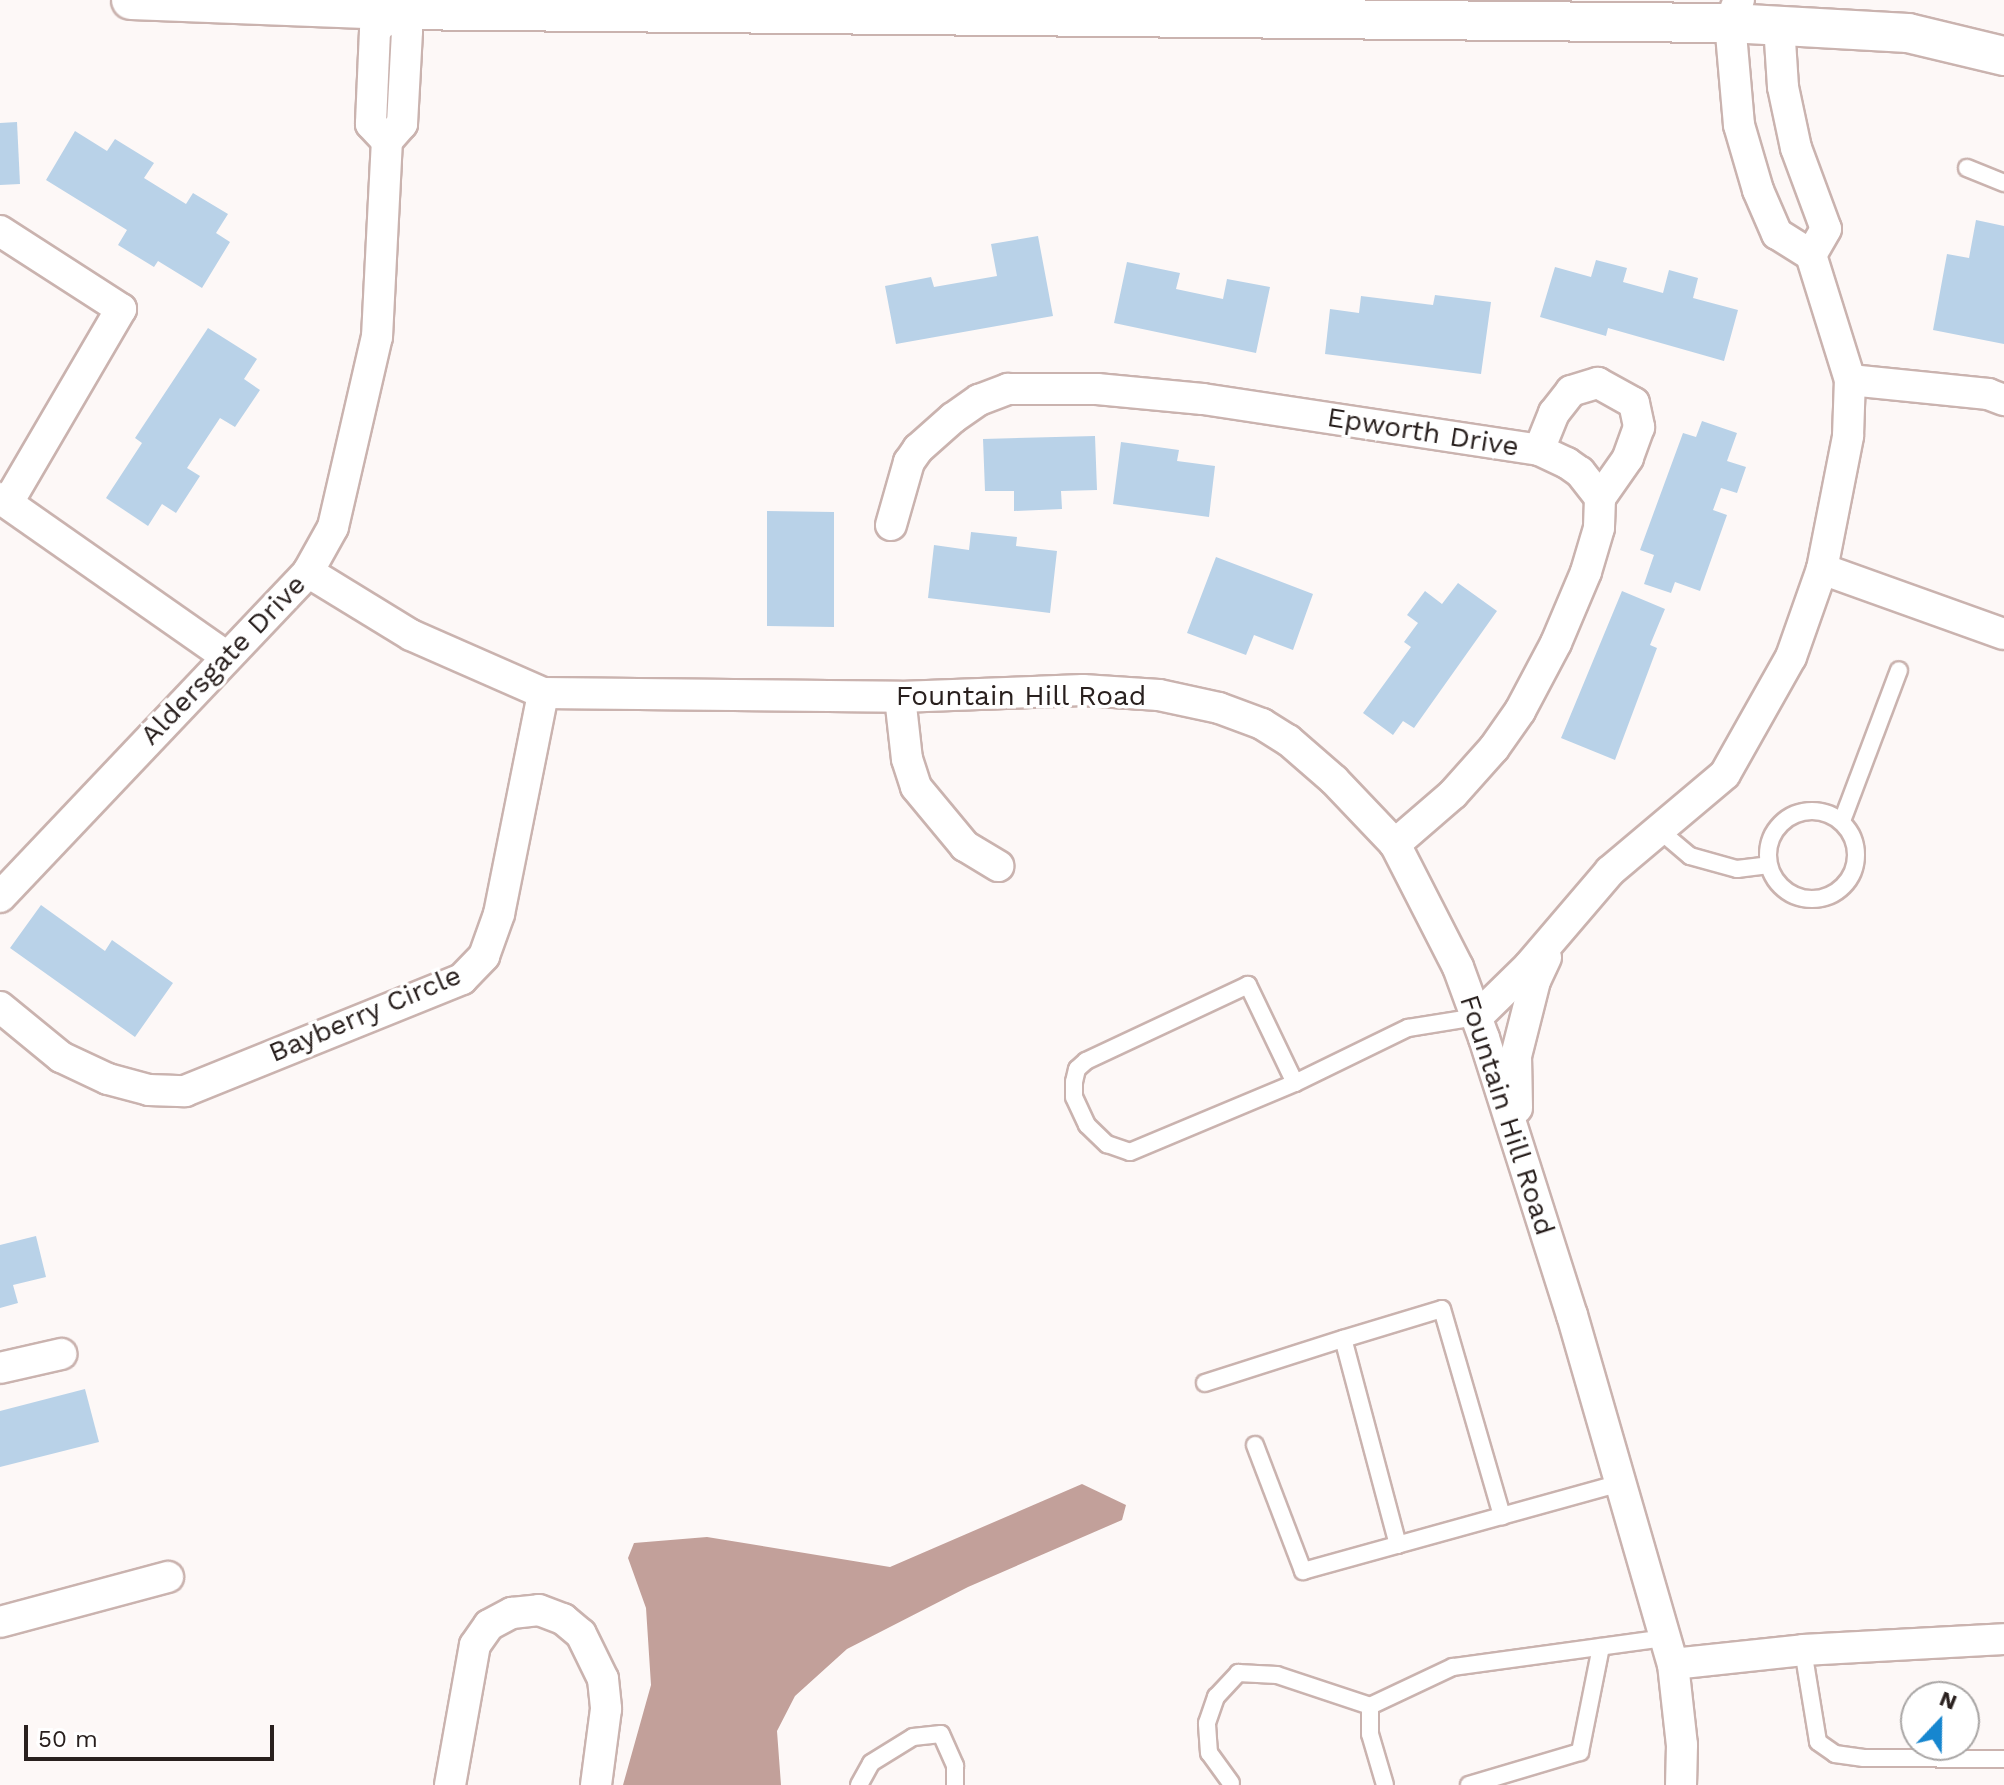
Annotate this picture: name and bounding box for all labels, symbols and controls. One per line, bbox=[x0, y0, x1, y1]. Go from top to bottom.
street label: Epworth Drive bbox=[1325, 400, 1521, 464]
street label: Aldersgate Drive bbox=[133, 568, 313, 752]
street label: Fountain Hill Road bbox=[895, 679, 1147, 713]
street label: Bayberry Circle bbox=[263, 958, 467, 1070]
street label: Fountain Hill Road bbox=[1452, 990, 1562, 1240]
north arrow bbox=[1900, 1681, 1980, 1761]
text: N bbox=[1936, 1685, 1961, 1715]
scale bar bbox=[28, 1709, 278, 1759]
text: 50 m bbox=[38, 1725, 98, 1753]

